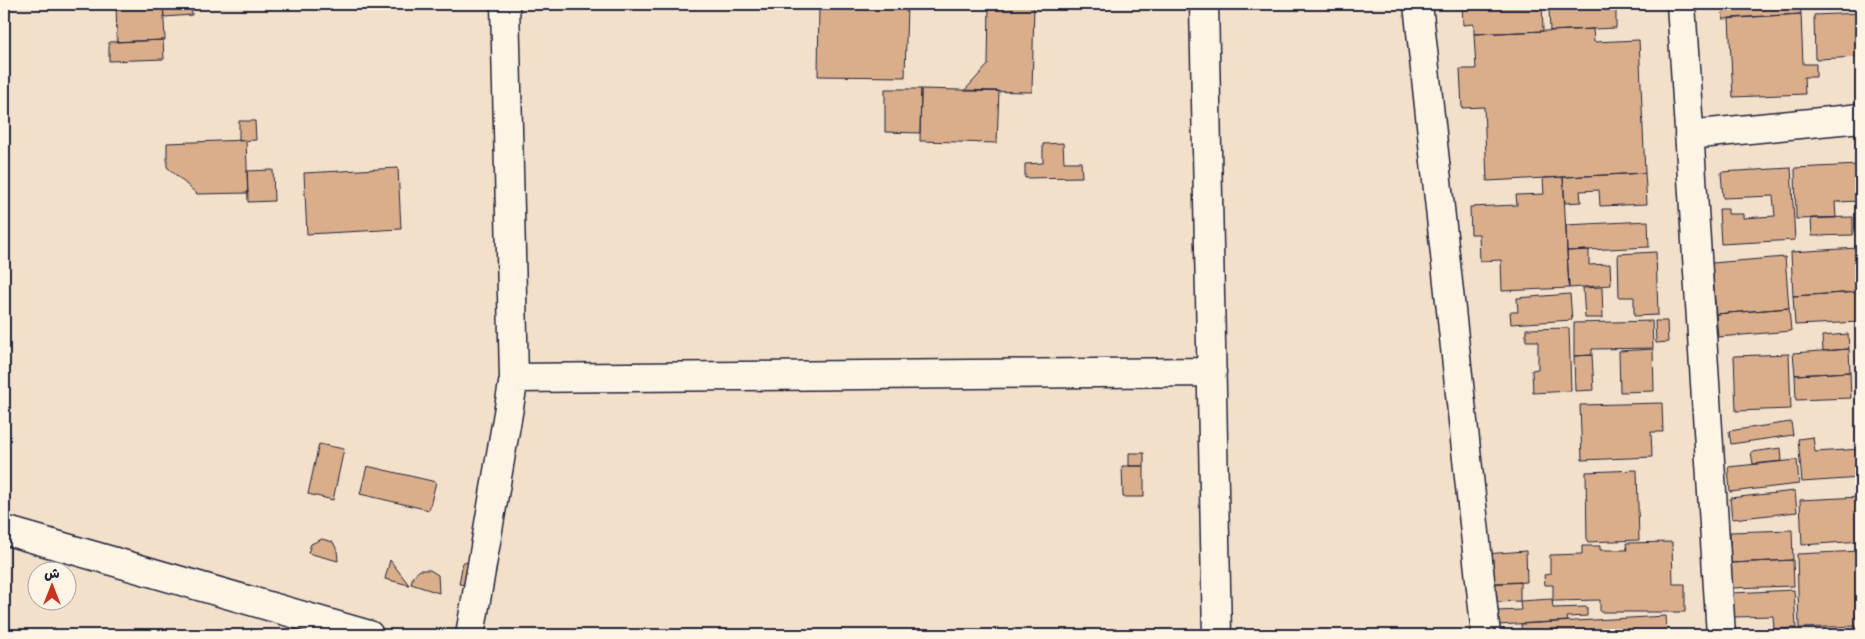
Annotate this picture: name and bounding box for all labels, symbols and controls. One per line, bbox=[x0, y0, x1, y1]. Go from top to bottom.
north arrow bbox=[28, 562, 78, 612]
text: ش bbox=[44, 565, 60, 582]

